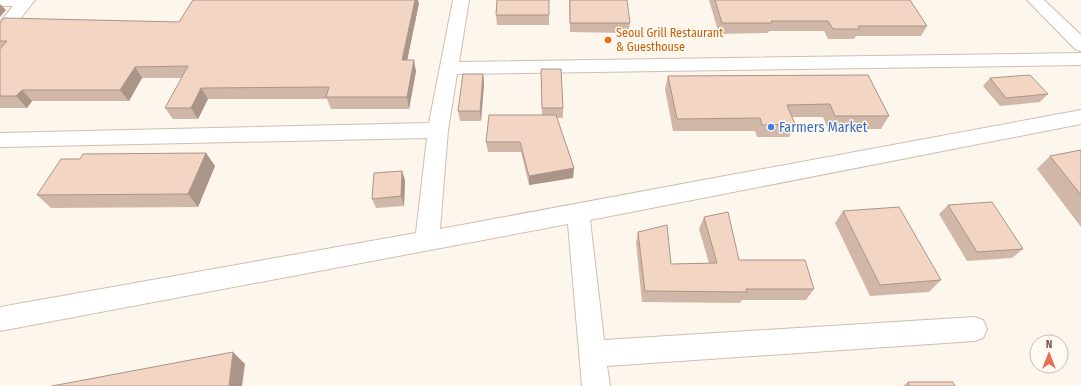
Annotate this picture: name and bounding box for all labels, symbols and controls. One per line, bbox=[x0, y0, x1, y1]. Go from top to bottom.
place label: Seoul Grill Restaurant & Guesthouse bbox=[616, 26, 723, 54]
marker: Seoul Grill Restaurant & Guesthouse bbox=[603, 35, 613, 45]
place label: Farmers Market bbox=[779, 119, 868, 136]
marker: Farmers Market bbox=[766, 122, 776, 132]
north arrow bbox=[1029, 334, 1069, 374]
text: N bbox=[1046, 338, 1052, 351]

